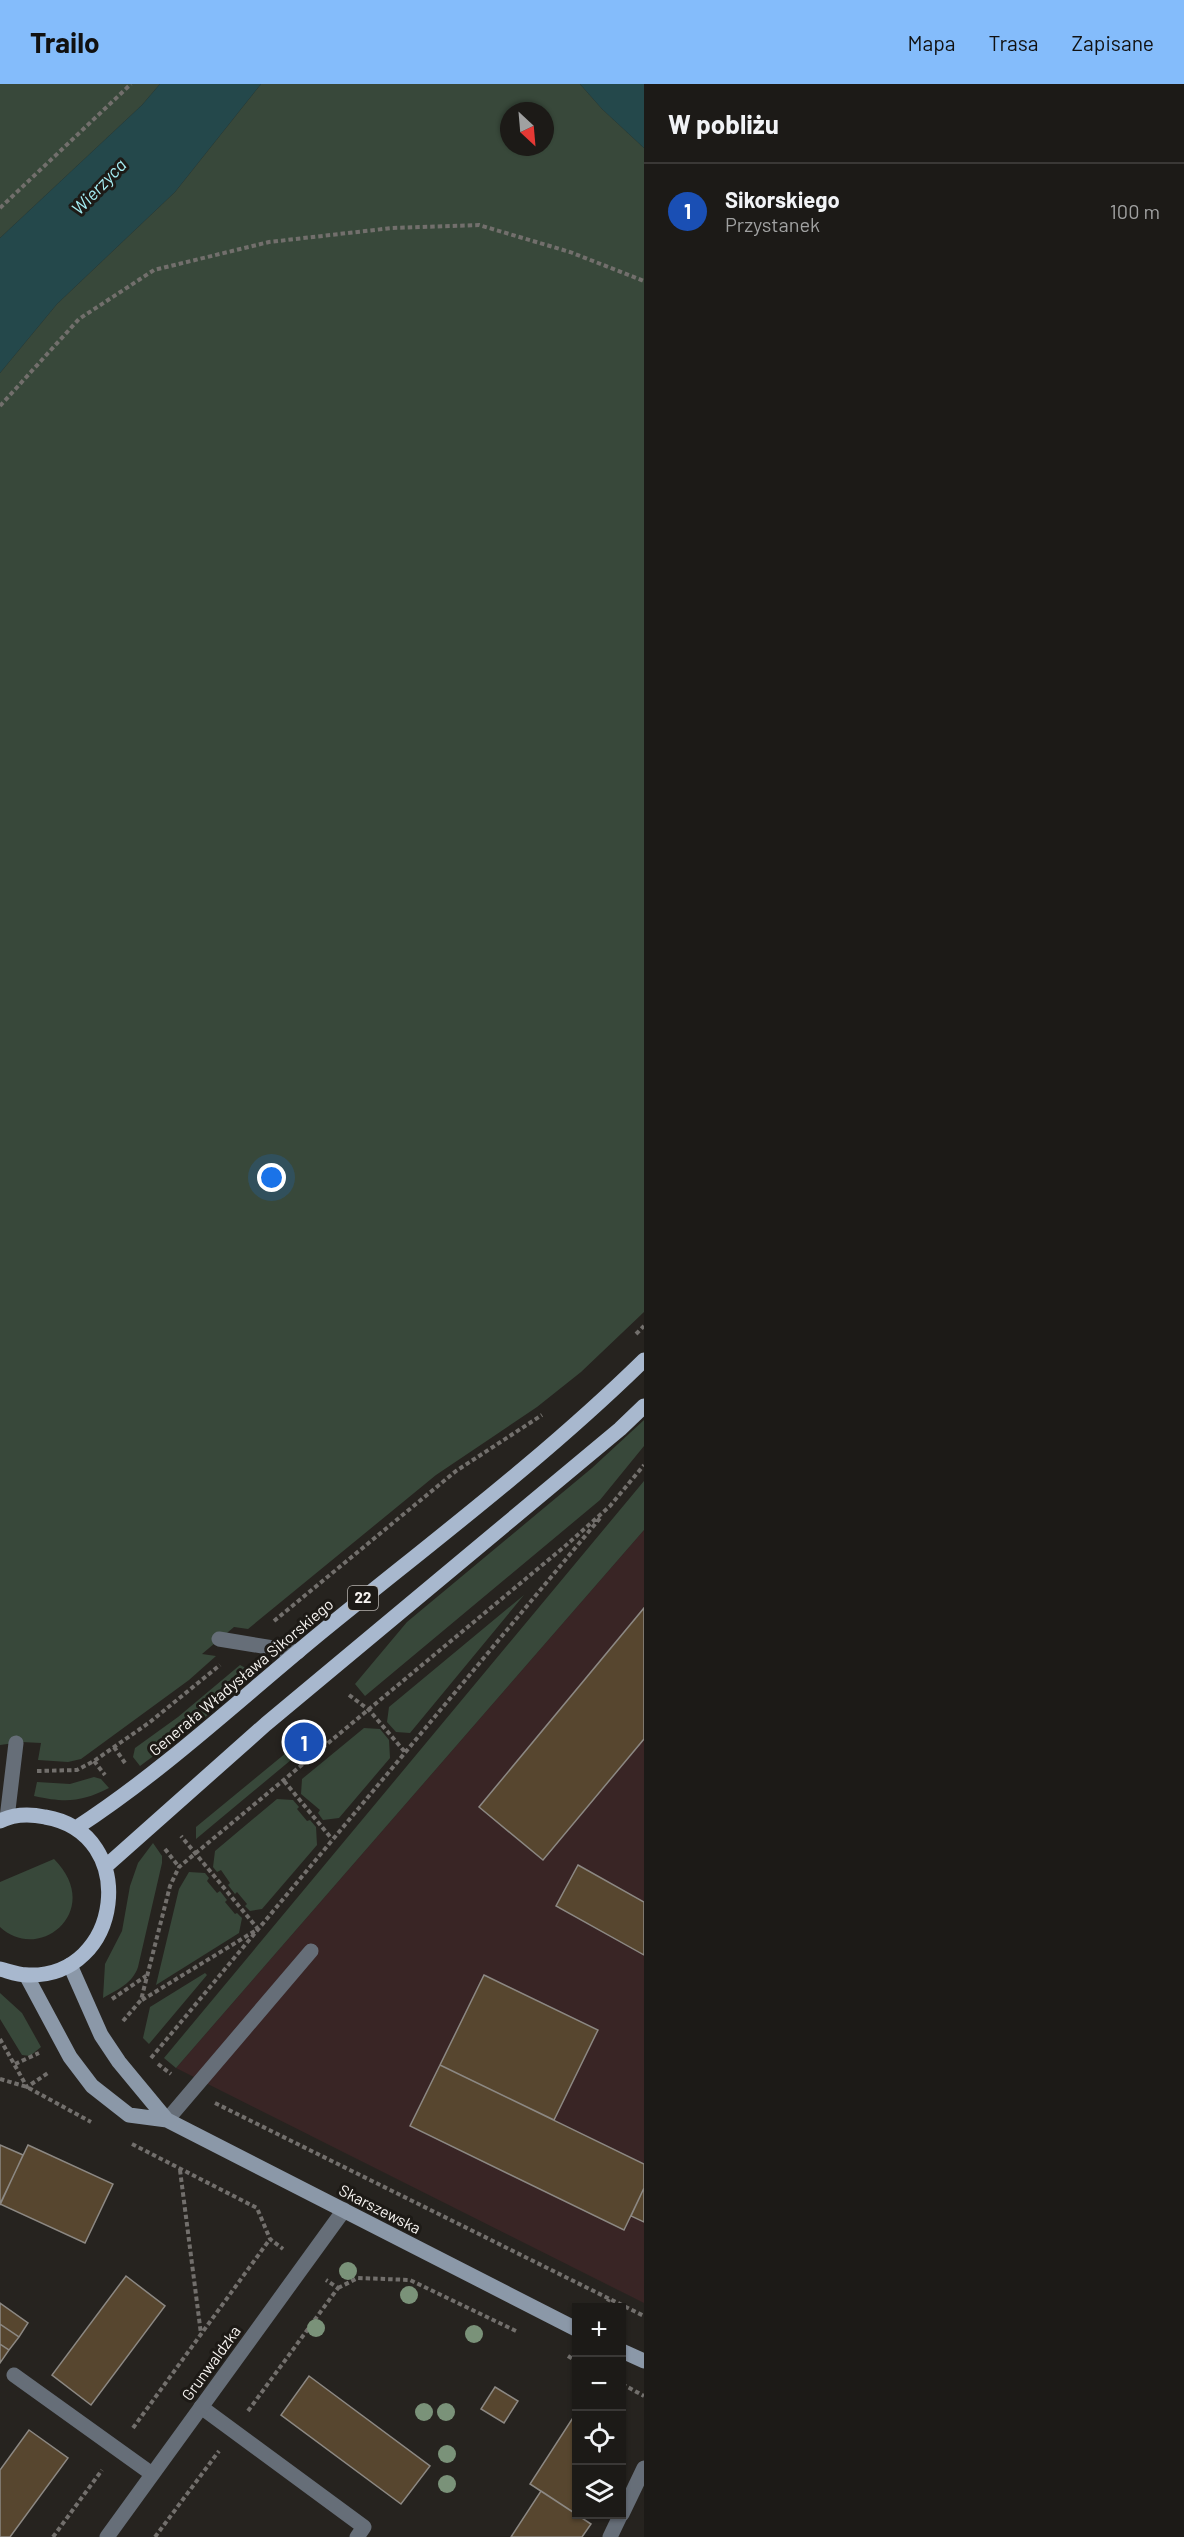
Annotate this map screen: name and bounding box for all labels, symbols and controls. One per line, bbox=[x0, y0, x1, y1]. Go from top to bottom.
text: Trailo bbox=[30, 25, 100, 59]
text: Mapa bbox=[908, 30, 956, 55]
text: Trasa bbox=[989, 30, 1039, 55]
text: Zapisane bbox=[1072, 30, 1154, 55]
north arrow bbox=[500, 102, 554, 156]
text: W pobliżu bbox=[668, 108, 779, 139]
water label: Wierzyca bbox=[66, 154, 130, 219]
text: Sikorskiego bbox=[725, 186, 840, 212]
text: 1 bbox=[684, 199, 691, 223]
text: 100 m bbox=[1110, 199, 1160, 223]
text: Przystanek bbox=[725, 212, 820, 236]
your location bbox=[257, 1163, 286, 1192]
road number: 22 bbox=[348, 1586, 378, 1610]
street label: Generała Władysława Sikorskiego bbox=[145, 1594, 337, 1759]
pin: 1 bbox=[284, 1720, 324, 1764]
street label: Skarszewska bbox=[336, 2180, 424, 2237]
map controls bbox=[572, 2303, 626, 2519]
button: + bbox=[572, 2303, 626, 2357]
street label: Grunwaldzka bbox=[177, 2322, 244, 2404]
button: − bbox=[572, 2357, 626, 2411]
button: locate bbox=[572, 2411, 626, 2465]
button: layers bbox=[572, 2465, 626, 2519]

